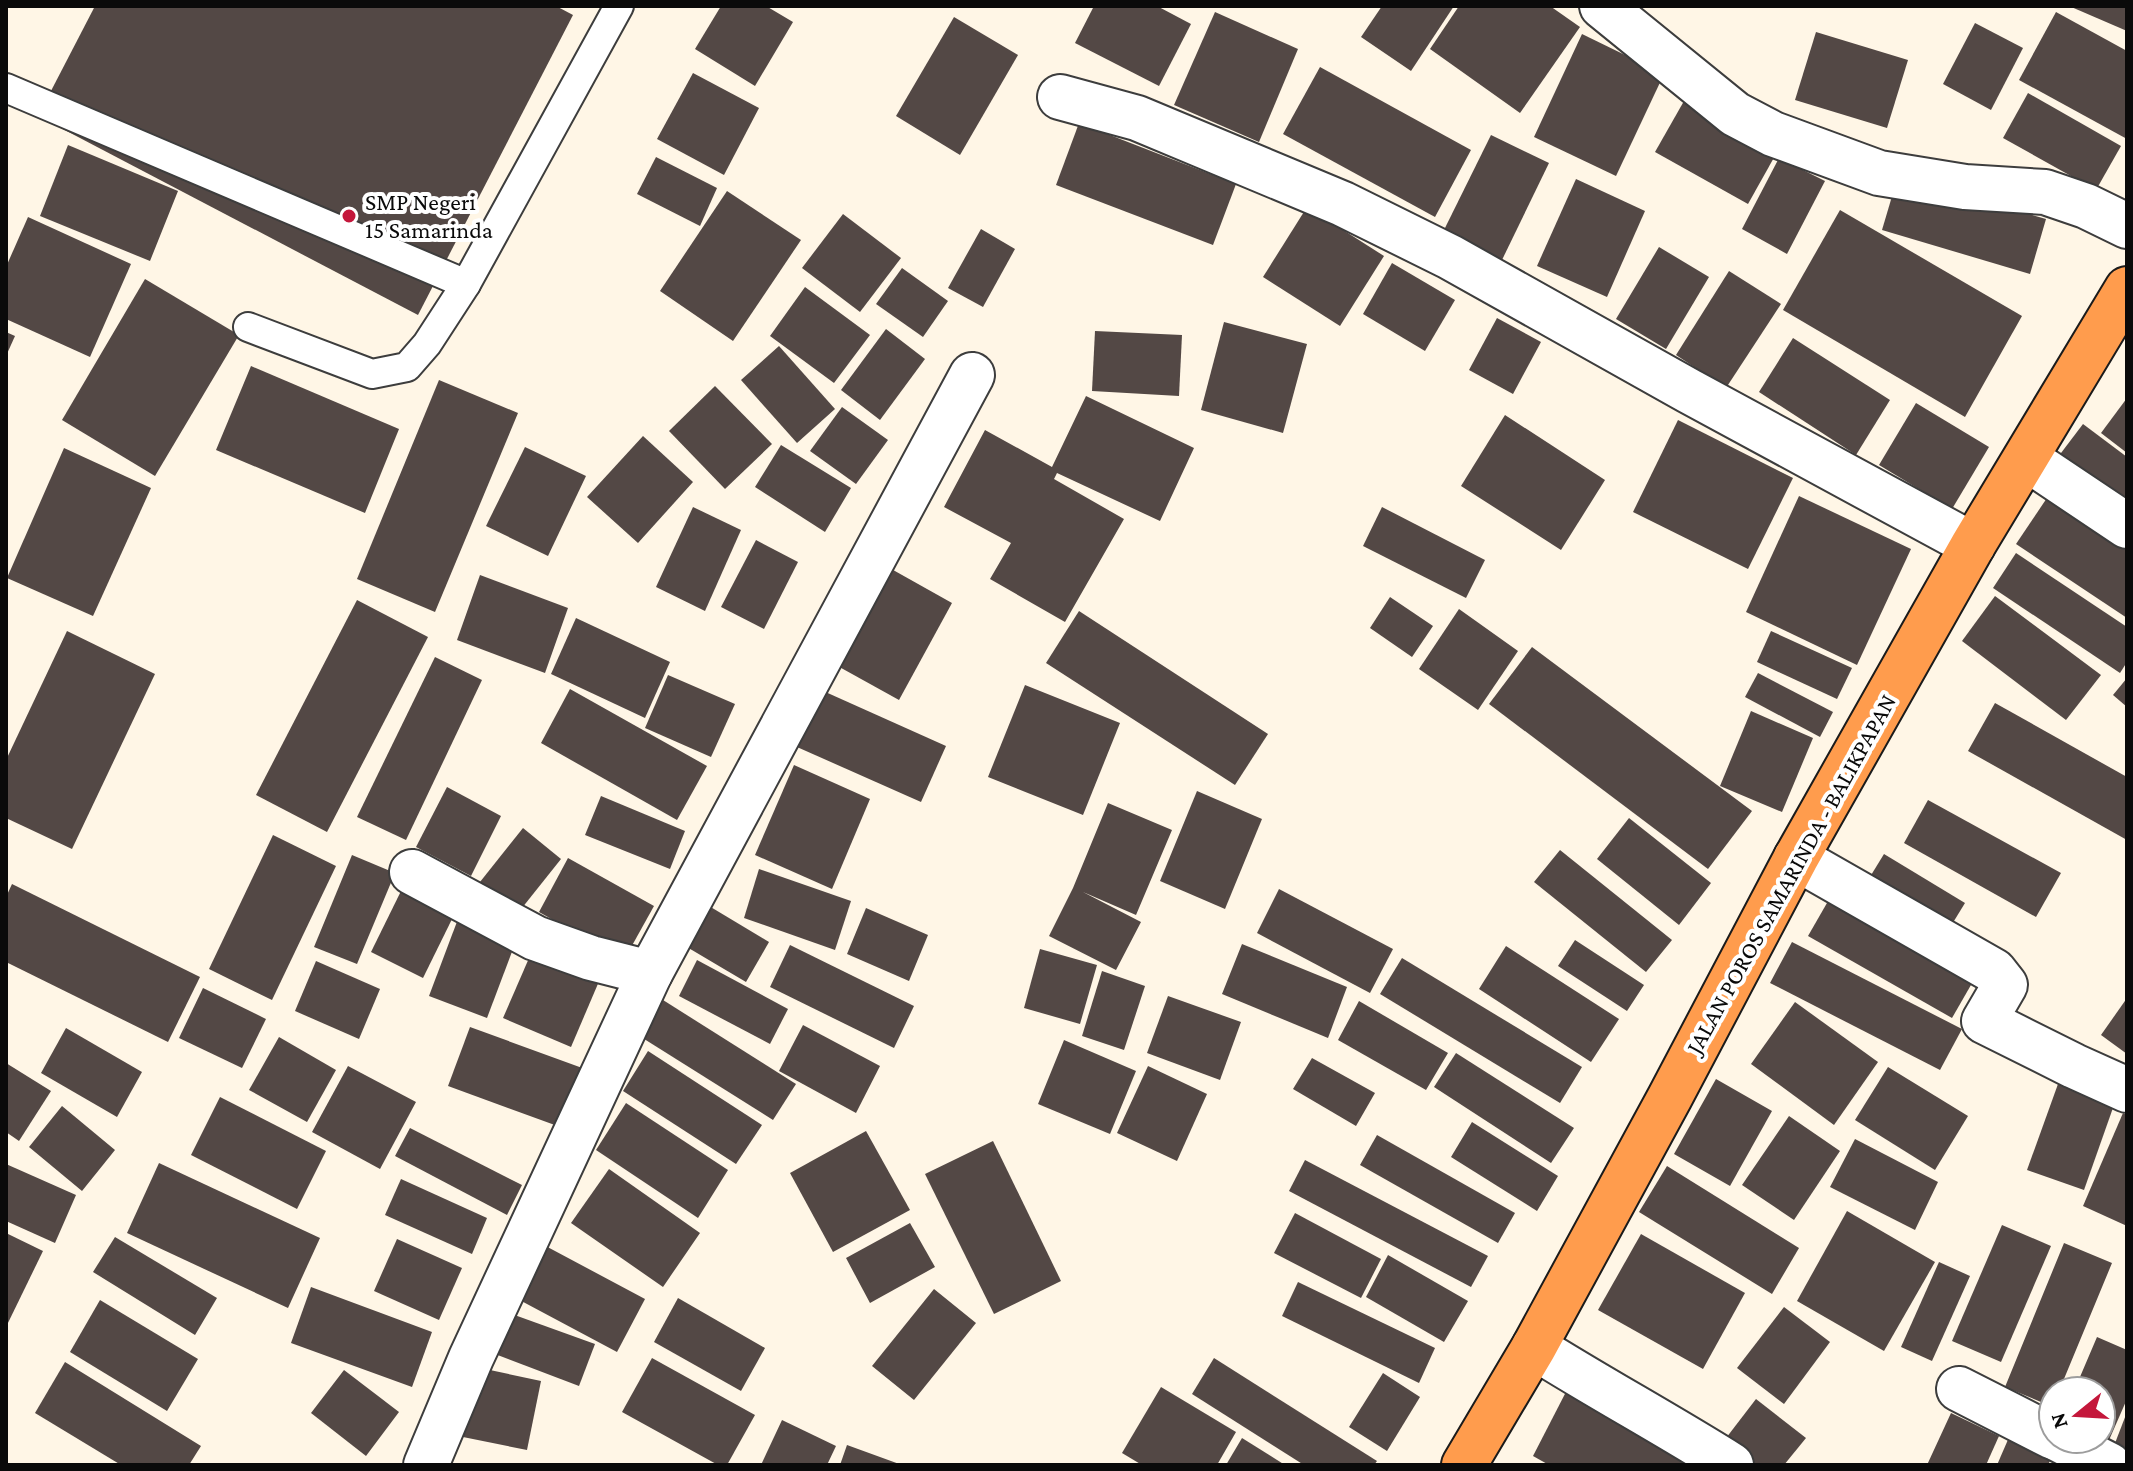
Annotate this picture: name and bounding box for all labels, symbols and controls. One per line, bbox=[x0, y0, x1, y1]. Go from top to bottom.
place label: SMP Negeri 15 Samarinda bbox=[365, 188, 493, 243]
marker: SMP Negeri 15 Samarinda bbox=[340, 207, 358, 225]
street label: JALAN POROS SAMARINDA - BALIKPAPAN bbox=[1679, 689, 1901, 1060]
north arrow bbox=[2037, 1375, 2117, 1455]
text: N bbox=[2044, 1410, 2073, 1432]

